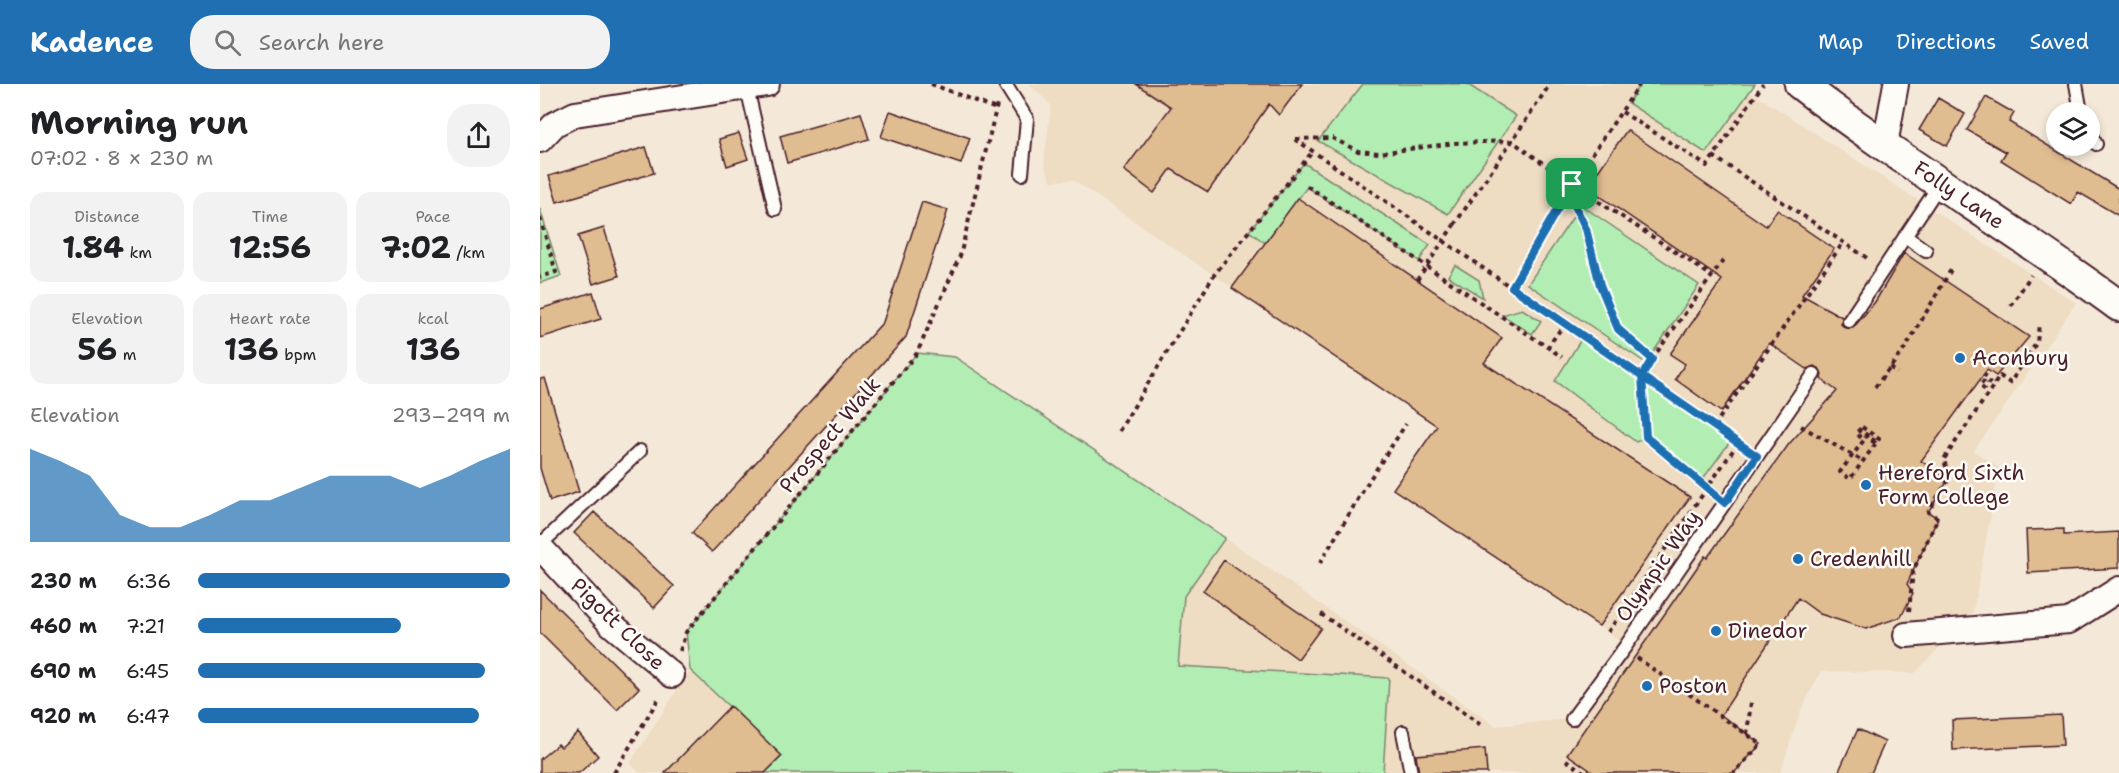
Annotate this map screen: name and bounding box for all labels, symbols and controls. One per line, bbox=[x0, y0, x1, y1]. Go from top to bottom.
search box bbox=[190, 15, 610, 69]
text: Kadence bbox=[30, 23, 154, 61]
icon: search bbox=[211, 26, 244, 59]
text: Search here bbox=[259, 28, 385, 57]
text: Map bbox=[1818, 28, 1863, 56]
text: Directions bbox=[1896, 28, 1996, 56]
text: Saved bbox=[2029, 28, 2089, 56]
text: Morning run bbox=[30, 100, 248, 145]
map controls bbox=[2046, 102, 2100, 156]
button: layers bbox=[2046, 102, 2100, 156]
button: share bbox=[447, 104, 510, 167]
text: 07:02 · 8 × 230 m bbox=[30, 145, 213, 171]
street label: Folly Lane bbox=[1908, 154, 2010, 236]
pin bbox=[1546, 158, 1597, 209]
icon: arrive bbox=[1555, 167, 1588, 200]
text: Distance bbox=[74, 206, 140, 227]
text: Time bbox=[252, 206, 288, 227]
text: Pace bbox=[415, 206, 451, 227]
text: 1.84 bbox=[62, 227, 124, 268]
text: 12:56 bbox=[229, 227, 311, 268]
text: 7:02 bbox=[381, 227, 451, 268]
text: km bbox=[124, 242, 152, 263]
text: /km bbox=[451, 242, 485, 263]
text: Elevation bbox=[71, 308, 143, 329]
text: Heart rate bbox=[229, 308, 311, 329]
text: kcal bbox=[417, 308, 449, 329]
text: 56 bbox=[77, 329, 117, 370]
text: 136 bbox=[224, 329, 279, 370]
text: 136 bbox=[405, 329, 461, 370]
text: m bbox=[117, 344, 137, 365]
text: bpm bbox=[279, 344, 316, 365]
place label: Aconbury bbox=[1972, 344, 2069, 372]
marker: Aconbury bbox=[1953, 351, 1967, 365]
street label: Prospect Walk bbox=[773, 371, 887, 499]
text: Elevation bbox=[30, 402, 120, 428]
text: 293–299 m bbox=[392, 402, 510, 428]
place label: Hereford Sixth Form College bbox=[1878, 459, 2025, 511]
marker: Hereford Sixth Form College bbox=[1859, 478, 1873, 492]
street label: Olympic Way bbox=[1609, 505, 1707, 627]
place label: Credenhill bbox=[1810, 545, 1912, 573]
marker: Credenhill bbox=[1791, 552, 1805, 566]
text: 230 m bbox=[30, 568, 97, 594]
text: 6:36 bbox=[126, 568, 171, 594]
street label: Pigott Close bbox=[565, 572, 671, 676]
text: 460 m bbox=[30, 613, 97, 639]
text: 7:21 bbox=[126, 613, 165, 639]
place label: Dinedor bbox=[1728, 617, 1808, 645]
marker: Dinedor bbox=[1709, 624, 1723, 638]
text: 690 m bbox=[30, 658, 96, 684]
text: 6:45 bbox=[126, 658, 169, 684]
place label: Poston bbox=[1659, 672, 1727, 700]
marker: Poston bbox=[1640, 679, 1654, 693]
text: 920 m bbox=[30, 703, 96, 729]
text: 6:47 bbox=[126, 703, 170, 729]

